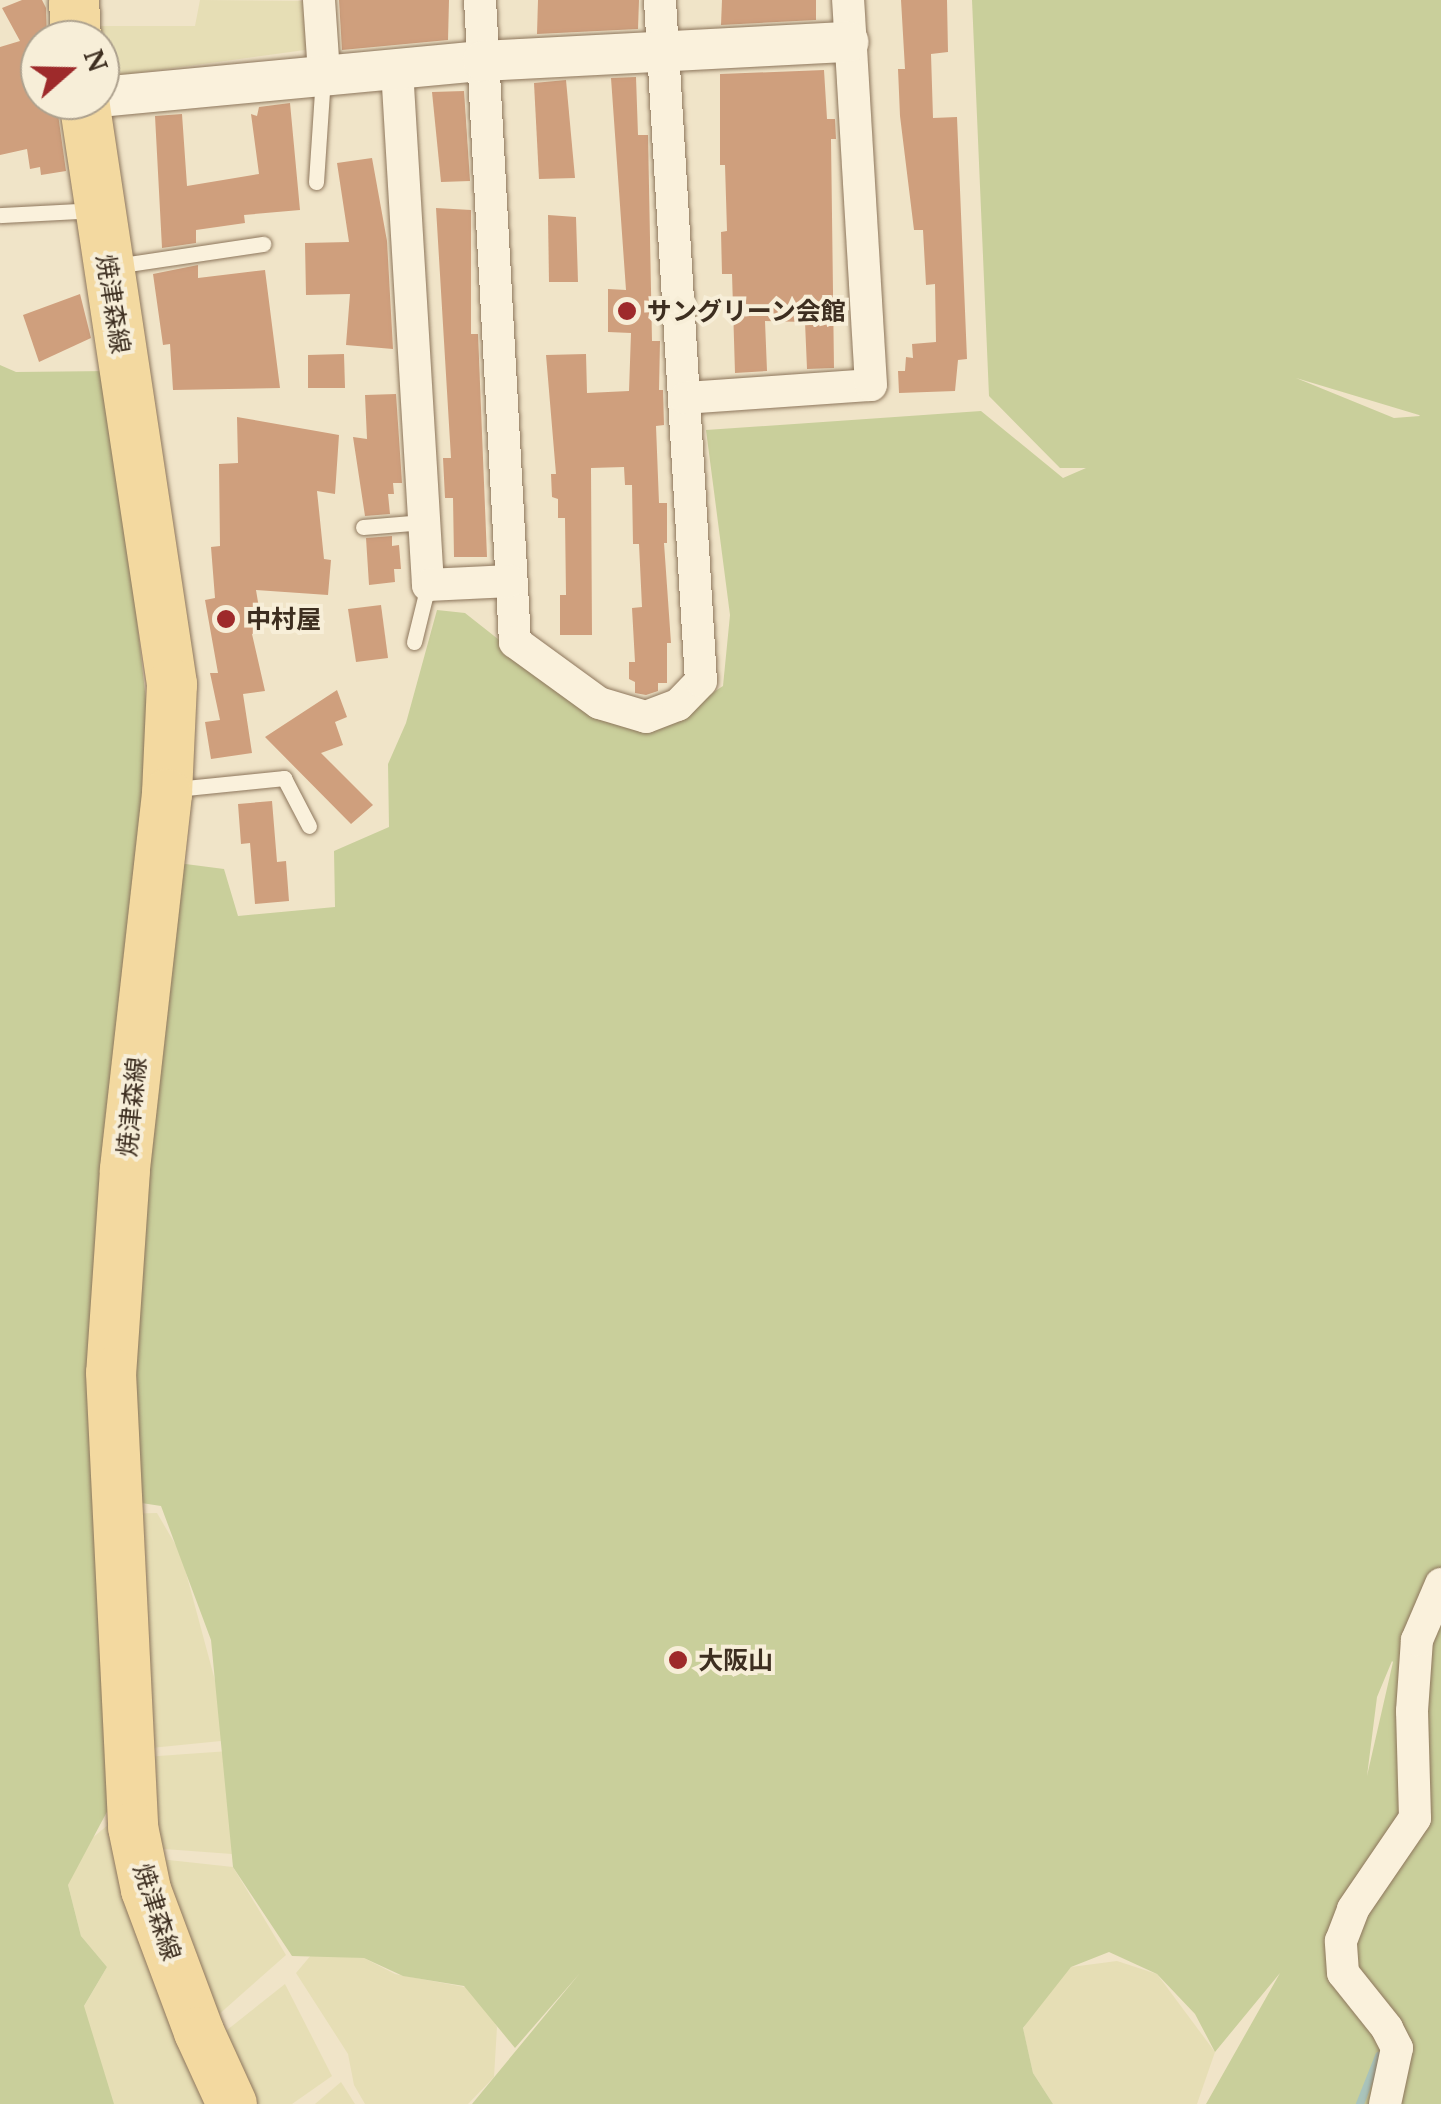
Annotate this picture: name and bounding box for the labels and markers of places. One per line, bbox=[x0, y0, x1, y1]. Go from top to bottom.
place label: サングリーン会館 bbox=[647, 296, 847, 326]
marker: サングリーン会館 bbox=[616, 300, 638, 322]
place label: 中村屋 bbox=[246, 604, 321, 634]
marker: 中村屋 bbox=[215, 608, 237, 630]
place label: 大阪山 bbox=[698, 1645, 773, 1675]
marker: 大阪山 bbox=[667, 1649, 689, 1671]

